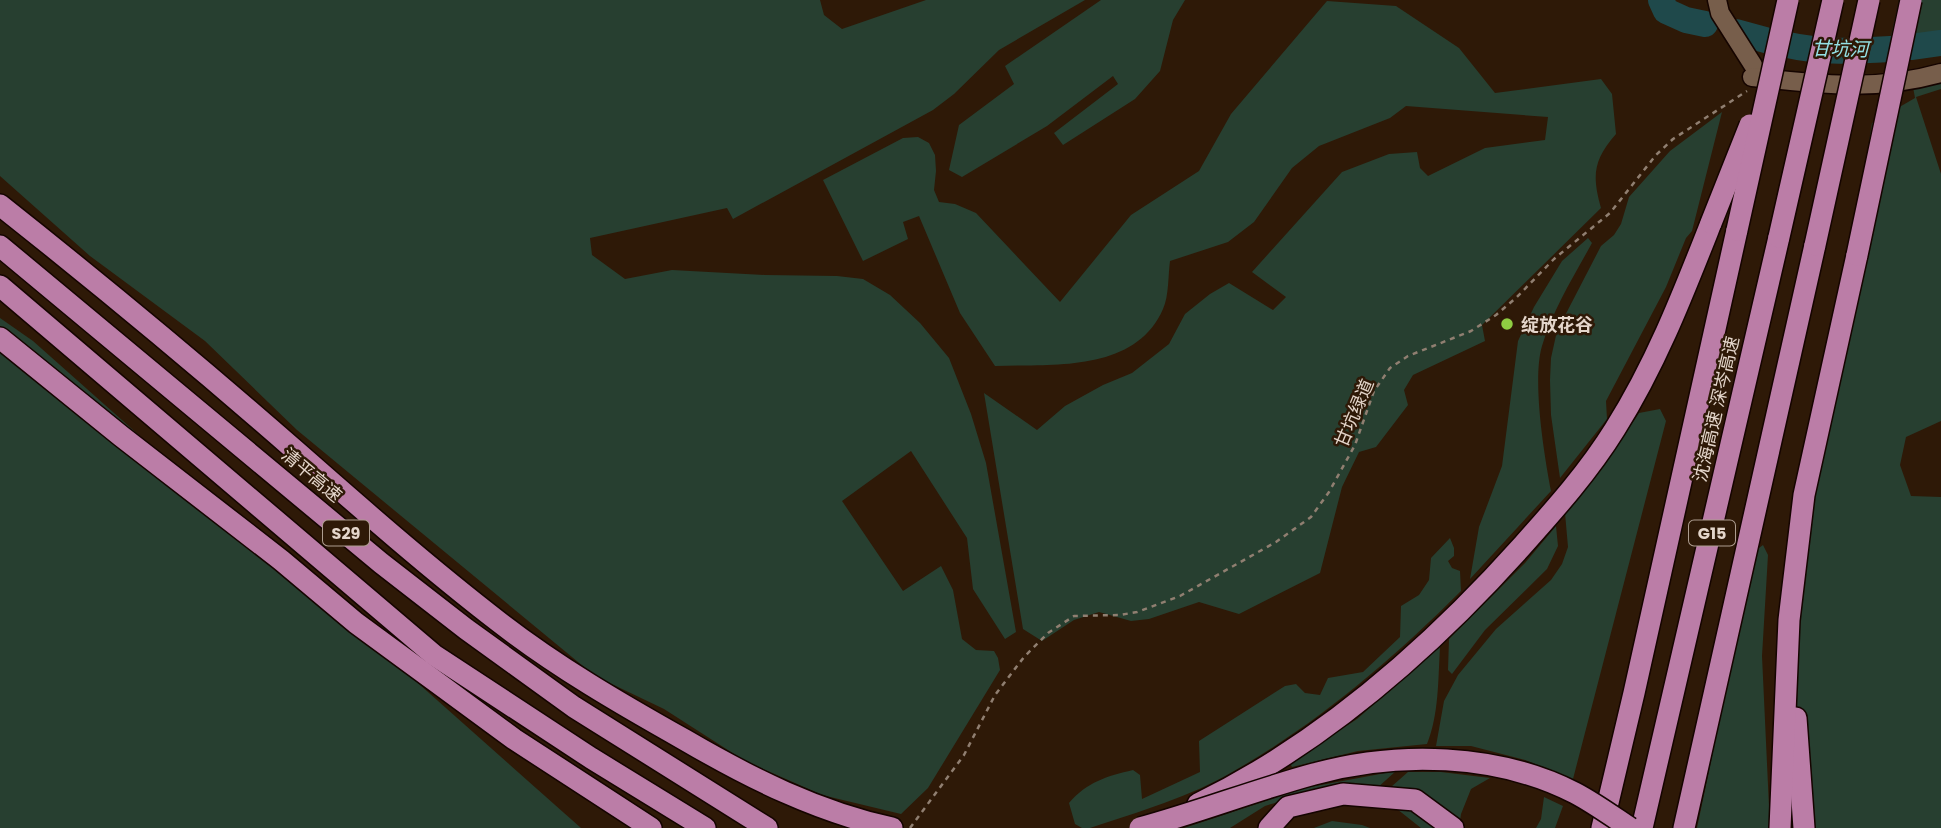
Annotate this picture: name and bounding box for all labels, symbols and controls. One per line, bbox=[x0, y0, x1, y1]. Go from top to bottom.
water label: 甘坑河 bbox=[1811, 35, 1873, 63]
place label: 绽放花谷 bbox=[1521, 312, 1593, 337]
marker: 绽放花谷 bbox=[1499, 316, 1515, 332]
street label: 沈海高速 深岑高速 bbox=[1687, 334, 1745, 484]
street label: 甘坑绿道 bbox=[1328, 375, 1380, 451]
street label: 清平高速 bbox=[276, 442, 348, 508]
road number: S29 bbox=[323, 520, 369, 546]
road number: G15 bbox=[1689, 520, 1735, 546]

